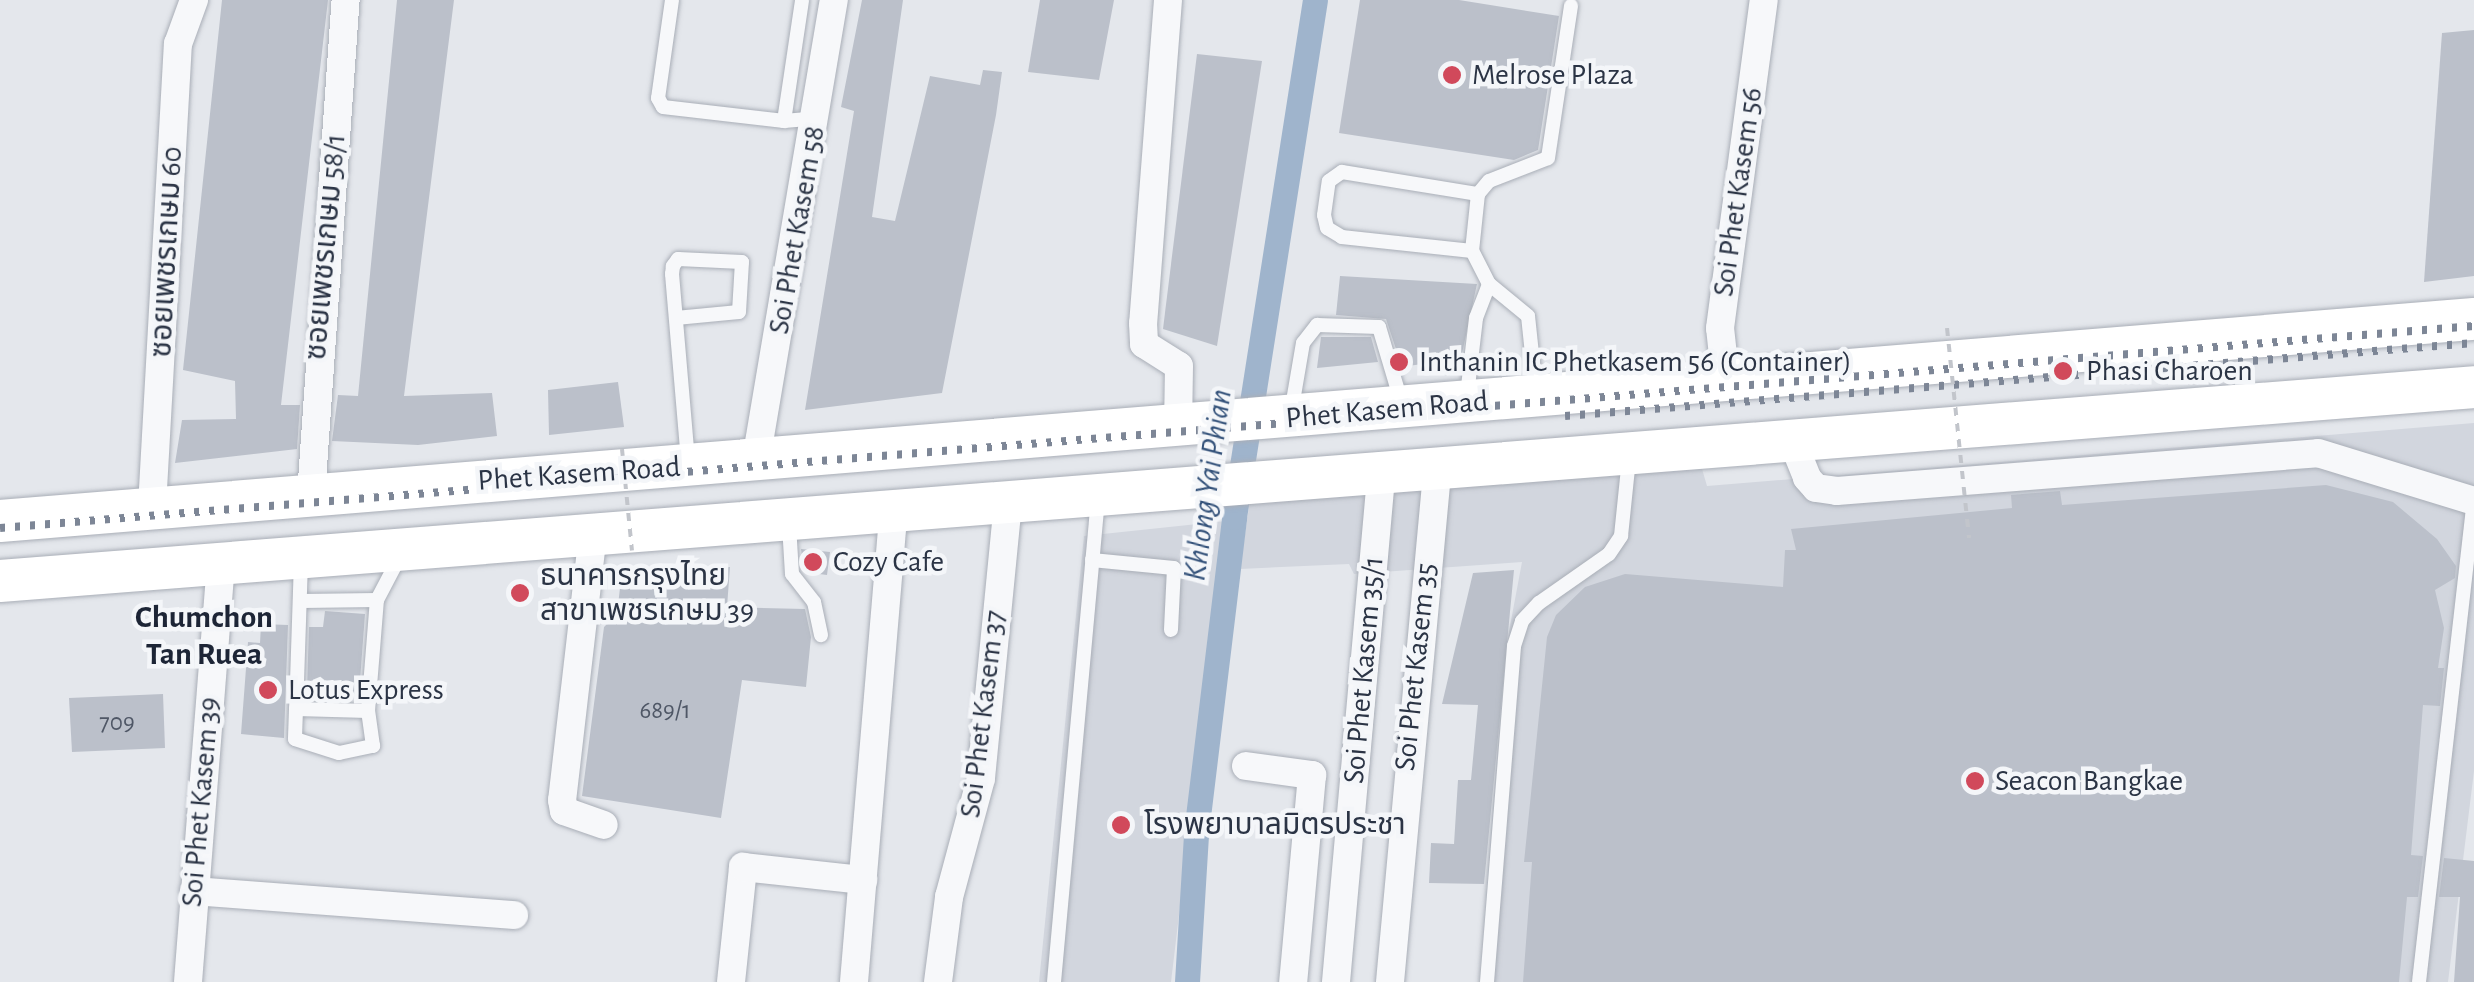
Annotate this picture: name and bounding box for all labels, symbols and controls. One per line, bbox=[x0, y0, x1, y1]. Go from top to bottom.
place label: Melrose Plaza bbox=[1472, 57, 1634, 93]
marker: Melrose Plaza bbox=[1441, 64, 1463, 86]
street label: Soi Phet Kasem 56 bbox=[1706, 85, 1770, 299]
street label: Soi Phet Kasem 58 bbox=[761, 123, 833, 337]
street label: ซอยเพชรเกษม 58/1 bbox=[298, 132, 354, 362]
street label: ซอยเพชรเกษม 60 bbox=[143, 146, 191, 358]
place label: Inthanin IC Phetkasem 56 (Container) bbox=[1419, 344, 1852, 380]
marker: Inthanin IC Phetkasem 56 (Container) bbox=[1388, 351, 1410, 373]
place label: Phasi Charoen bbox=[2086, 353, 2253, 389]
marker: Phasi Charoen bbox=[2050, 358, 2076, 384]
street label: Phet Kasem Road bbox=[1284, 383, 1490, 437]
water label: Khlong Yai Phian bbox=[1176, 387, 1240, 583]
street label: Phet Kasem Road bbox=[476, 449, 682, 499]
place label: Cozy Cafe bbox=[833, 544, 944, 580]
marker: Cozy Cafe bbox=[802, 551, 824, 573]
street label: Soi Phet Kasem 35/1 bbox=[1336, 555, 1392, 785]
place label: ธนาคารกรุงไทย สาขาเพชรเกษม 39 bbox=[540, 558, 754, 628]
street label: Soi Phet Kasem 35 bbox=[1387, 561, 1445, 773]
marker: ธนาคารกรุงไทย สาขาเพชรเกษม 39 bbox=[509, 582, 531, 604]
district label: Chumchon Tan Ruea bbox=[135, 599, 273, 674]
street label: Soi Phet Kasem 37 bbox=[952, 608, 1014, 820]
place label: Lotus Express bbox=[288, 672, 444, 708]
marker: Lotus Express bbox=[257, 679, 279, 701]
street label: Soi Phet Kasem 39 bbox=[174, 696, 228, 908]
house number: 689/1 bbox=[639, 696, 691, 726]
house number: 709 bbox=[99, 708, 135, 738]
place label: Seacon Bangkae bbox=[1995, 763, 2183, 799]
marker: Seacon Bangkae bbox=[1964, 770, 1986, 792]
place label: โรงพยาบาลมิตรประชา bbox=[1144, 807, 1406, 843]
marker: โรงพยาบาลมิตรประชา bbox=[1108, 812, 1134, 838]

